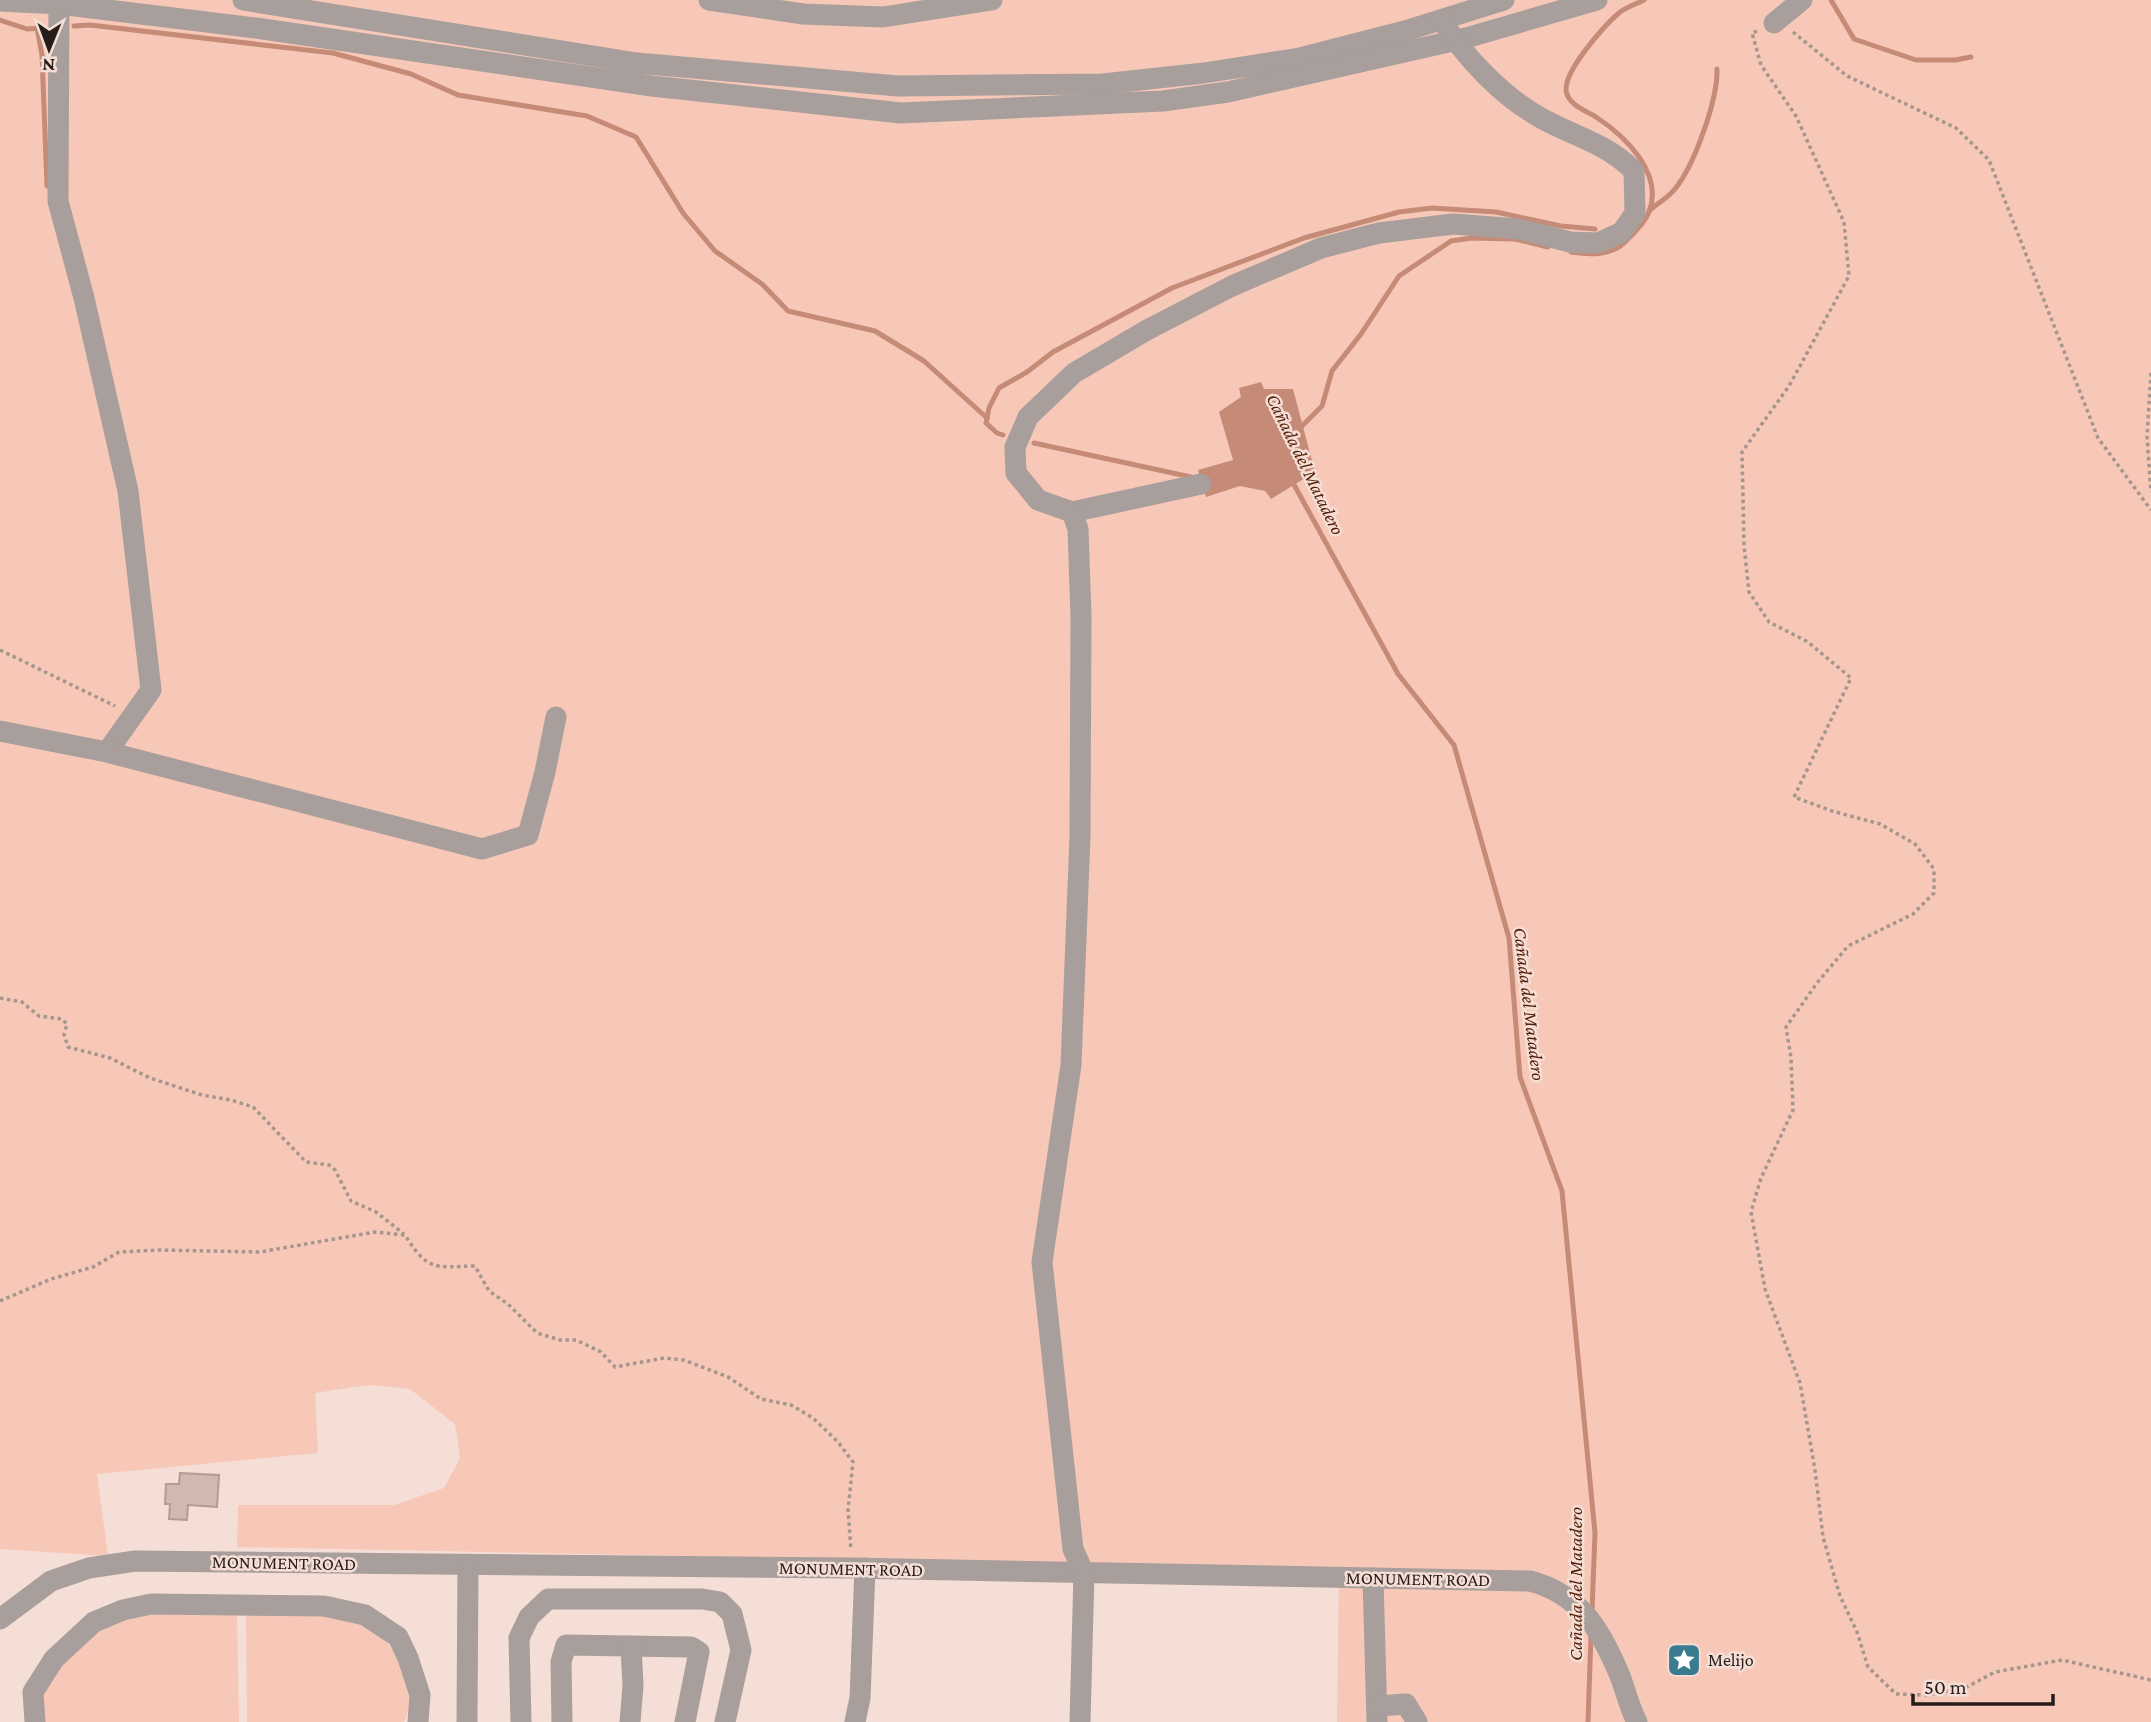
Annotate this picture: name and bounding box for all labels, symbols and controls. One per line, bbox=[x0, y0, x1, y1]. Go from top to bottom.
north arrow bbox=[14, 14, 84, 84]
text: N bbox=[42, 55, 55, 76]
water label: Cañada del Matadero bbox=[1262, 390, 1349, 538]
water label: Cañada del Matadero bbox=[1510, 926, 1549, 1082]
water label: Cañada del Matadero bbox=[1565, 1507, 1586, 1661]
street label: MONUMENT ROAD bbox=[212, 1552, 356, 1574]
street label: MONUMENT ROAD bbox=[779, 1558, 923, 1580]
street label: MONUMENT ROAD bbox=[1346, 1568, 1490, 1590]
place icon: Melijo bbox=[1665, 1641, 1703, 1679]
place label: Melijo bbox=[1708, 1650, 1754, 1671]
scale bar bbox=[1913, 1662, 2053, 1706]
text: 50 m bbox=[1924, 1675, 1967, 1699]

